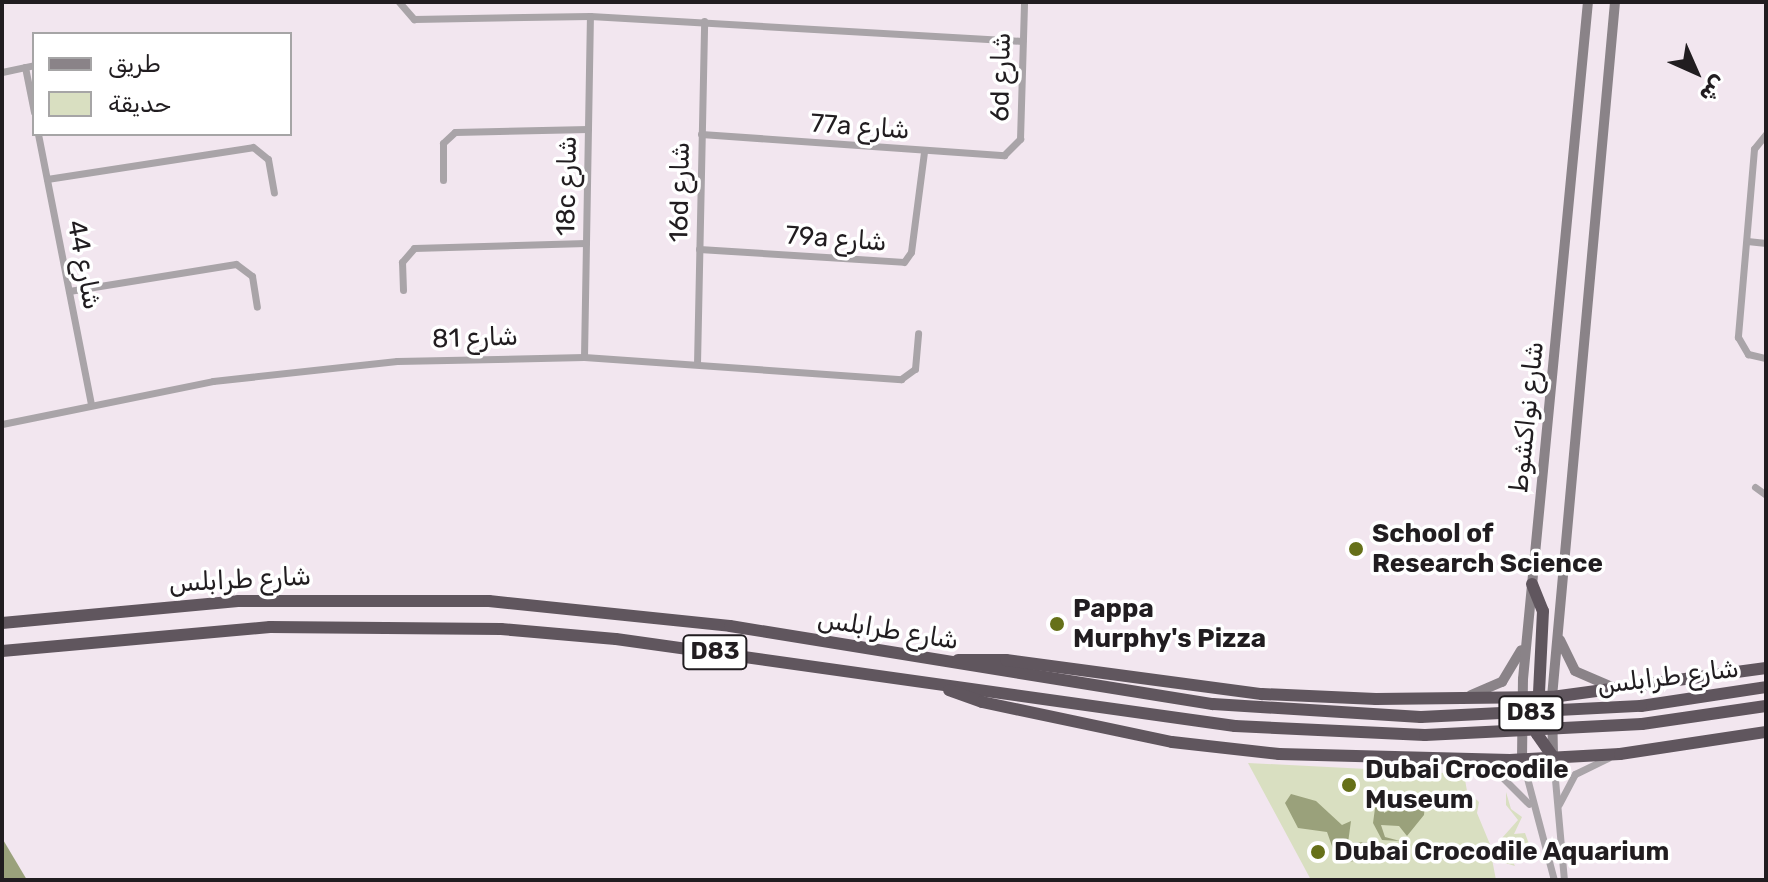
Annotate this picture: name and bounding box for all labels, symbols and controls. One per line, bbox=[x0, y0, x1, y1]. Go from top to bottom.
legend bbox=[32, 32, 292, 136]
street label: 6d شارع bbox=[985, 32, 1017, 122]
north arrow bbox=[1656, 32, 1736, 112]
text: طريق bbox=[108, 50, 161, 78]
text: ش bbox=[1694, 70, 1733, 109]
text: حديقة bbox=[108, 90, 171, 118]
street label: 77a شارع bbox=[809, 108, 911, 146]
street label: 18c شارع bbox=[551, 136, 583, 236]
street label: 16d شارع bbox=[664, 142, 696, 242]
street label: شارع 44 bbox=[60, 218, 108, 312]
street label: 79a شارع bbox=[784, 220, 888, 258]
street label: شارع 81 bbox=[432, 321, 518, 355]
street label: شارع نواكشوط bbox=[1504, 340, 1550, 494]
place label: School of Research Science bbox=[1372, 518, 1603, 580]
marker: School of Research Science bbox=[1347, 540, 1365, 558]
street label: شارع طرابلس bbox=[168, 561, 312, 599]
place label: Pappa Murphy's Pizza bbox=[1073, 593, 1266, 654]
street label: شارع طرابلس bbox=[815, 603, 961, 657]
marker: Pappa Murphy's Pizza bbox=[1048, 615, 1066, 633]
road number: D83 bbox=[681, 632, 749, 672]
street label: شارع طرابلس bbox=[1595, 653, 1741, 701]
road number: D83 bbox=[1497, 693, 1565, 733]
place label: Dubai Crocodile Museum bbox=[1365, 754, 1569, 816]
marker: Dubai Crocodile Museum bbox=[1340, 776, 1358, 794]
place label: Dubai Crocodile Aquarium bbox=[1334, 836, 1670, 868]
marker: Dubai Crocodile Aquarium bbox=[1309, 843, 1327, 861]

